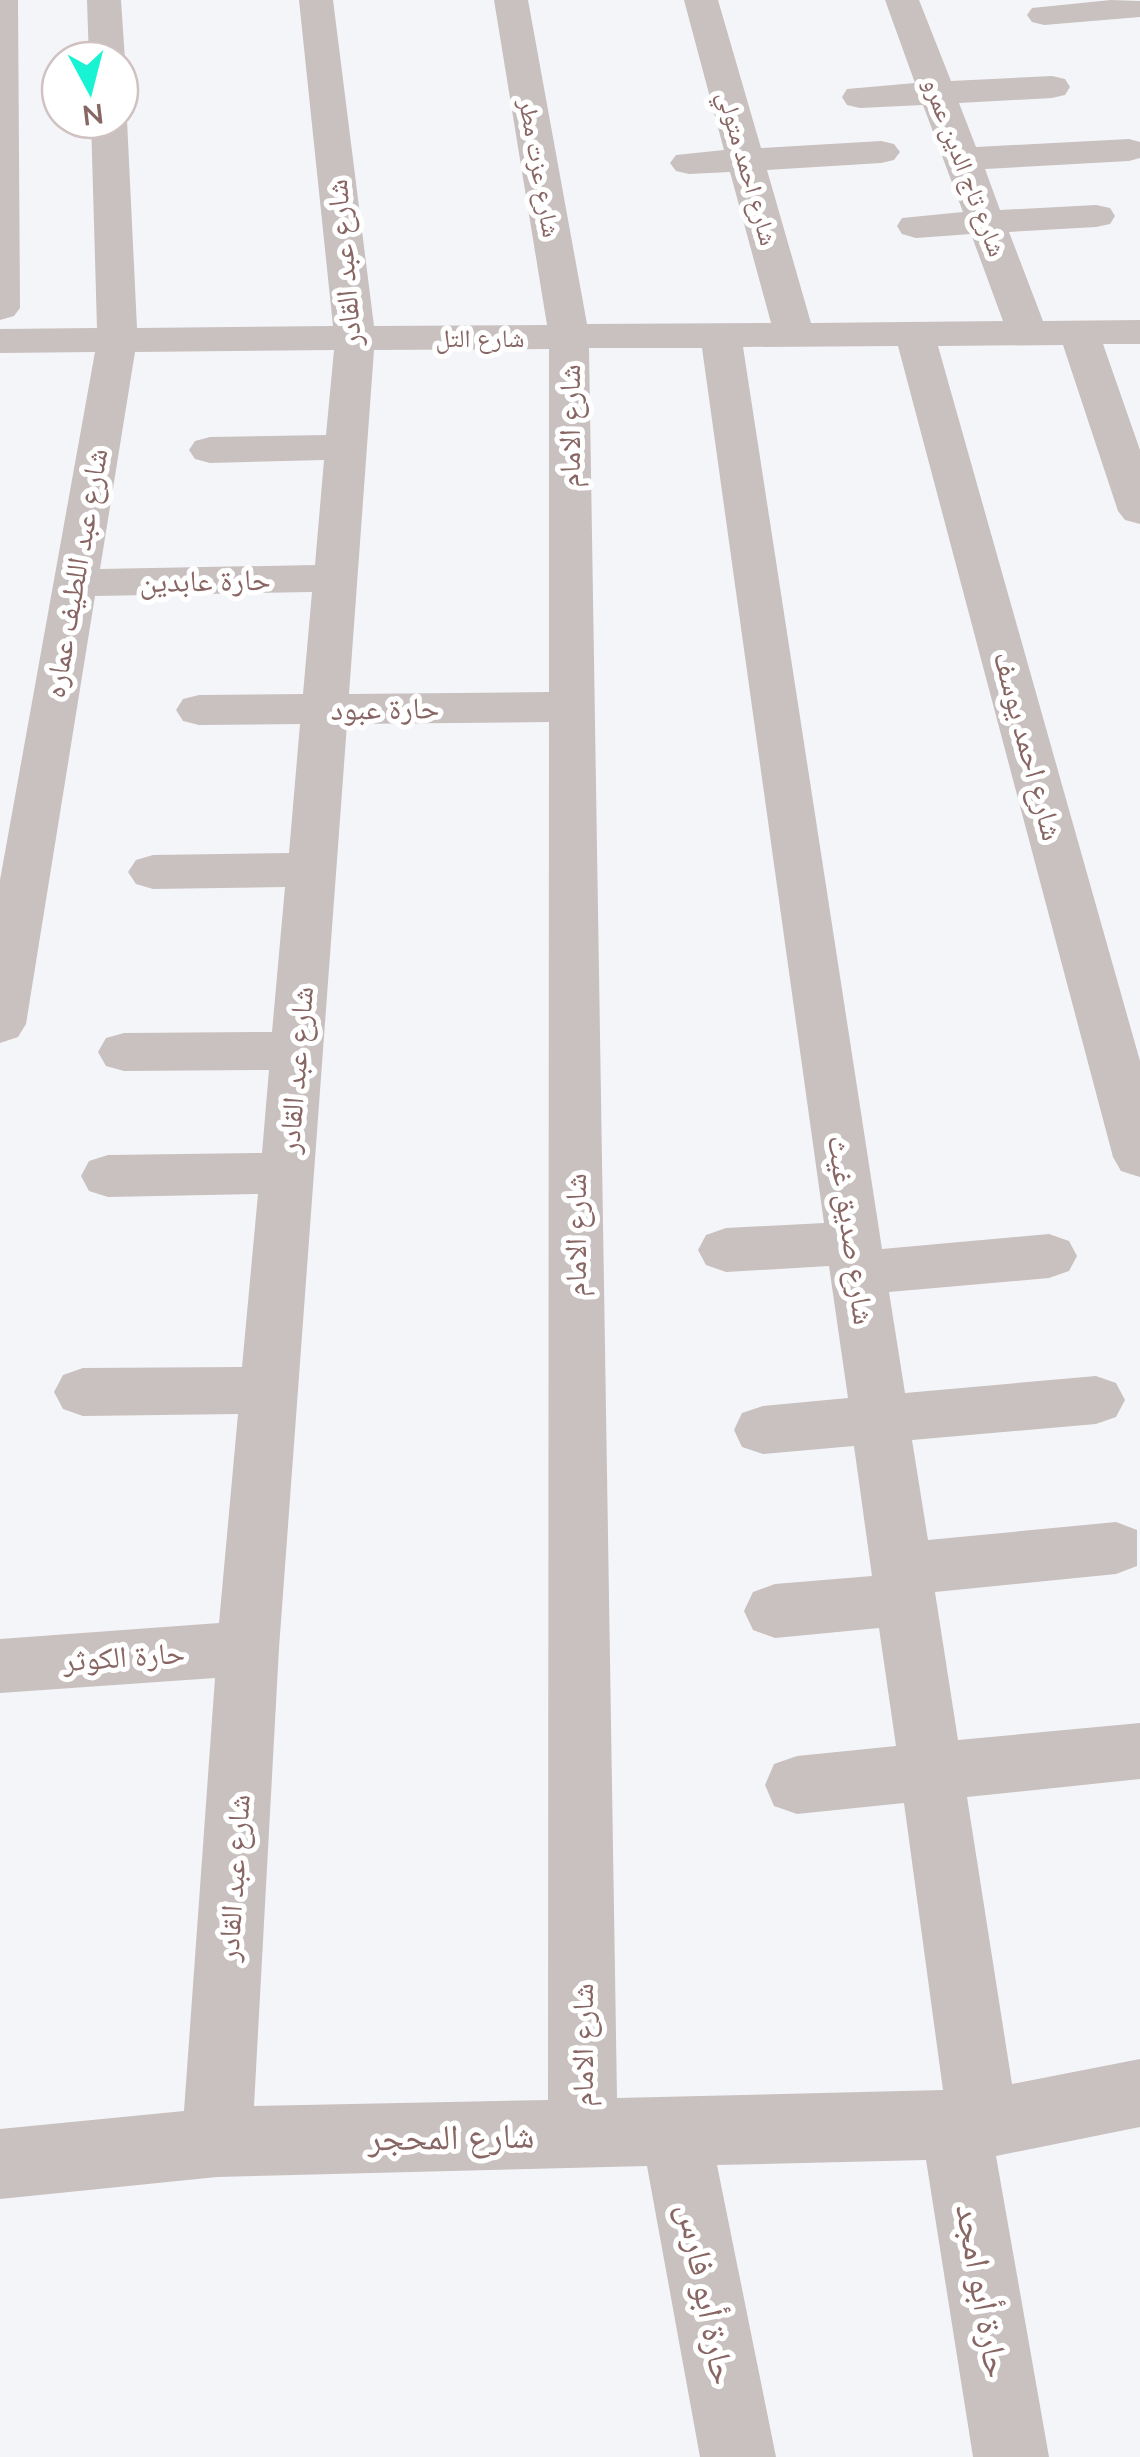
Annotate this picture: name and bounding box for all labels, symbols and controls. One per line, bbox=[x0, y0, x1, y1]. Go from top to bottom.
north arrow bbox=[40, 40, 140, 140]
street label: شارع تاج الدين عمرو bbox=[916, 73, 1014, 261]
street label: شارع احمد متولي bbox=[706, 87, 785, 250]
street label: شارع عزت مطر bbox=[512, 95, 568, 240]
text: N bbox=[80, 97, 106, 134]
street label: شارع عبد القادر bbox=[317, 178, 370, 349]
street label: شارع التل bbox=[435, 322, 525, 354]
street label: شارع الامام bbox=[550, 364, 589, 488]
street label: شارع عبد اللطيف عماره bbox=[34, 445, 117, 701]
street label: حارة عابدين bbox=[139, 560, 271, 600]
street label: شارع احمد يوسف bbox=[985, 647, 1072, 845]
street label: حارة عبود bbox=[330, 688, 440, 728]
street label: شارع عبد القادر bbox=[269, 985, 322, 1156]
street label: شارع صديق غيث bbox=[819, 1133, 884, 1327]
street label: شارع الامام bbox=[556, 1173, 595, 1297]
street label: حارة الكوثر bbox=[61, 1633, 186, 1679]
street label: شارع عبد القادر bbox=[208, 1793, 259, 1964]
street label: شارع الامام bbox=[563, 1983, 602, 2107]
street label: شارع المحجر bbox=[366, 2113, 535, 2160]
street label: حارة أبو فارس bbox=[669, 2199, 747, 2388]
street label: حارة أبو امجد bbox=[947, 2200, 1021, 2381]

